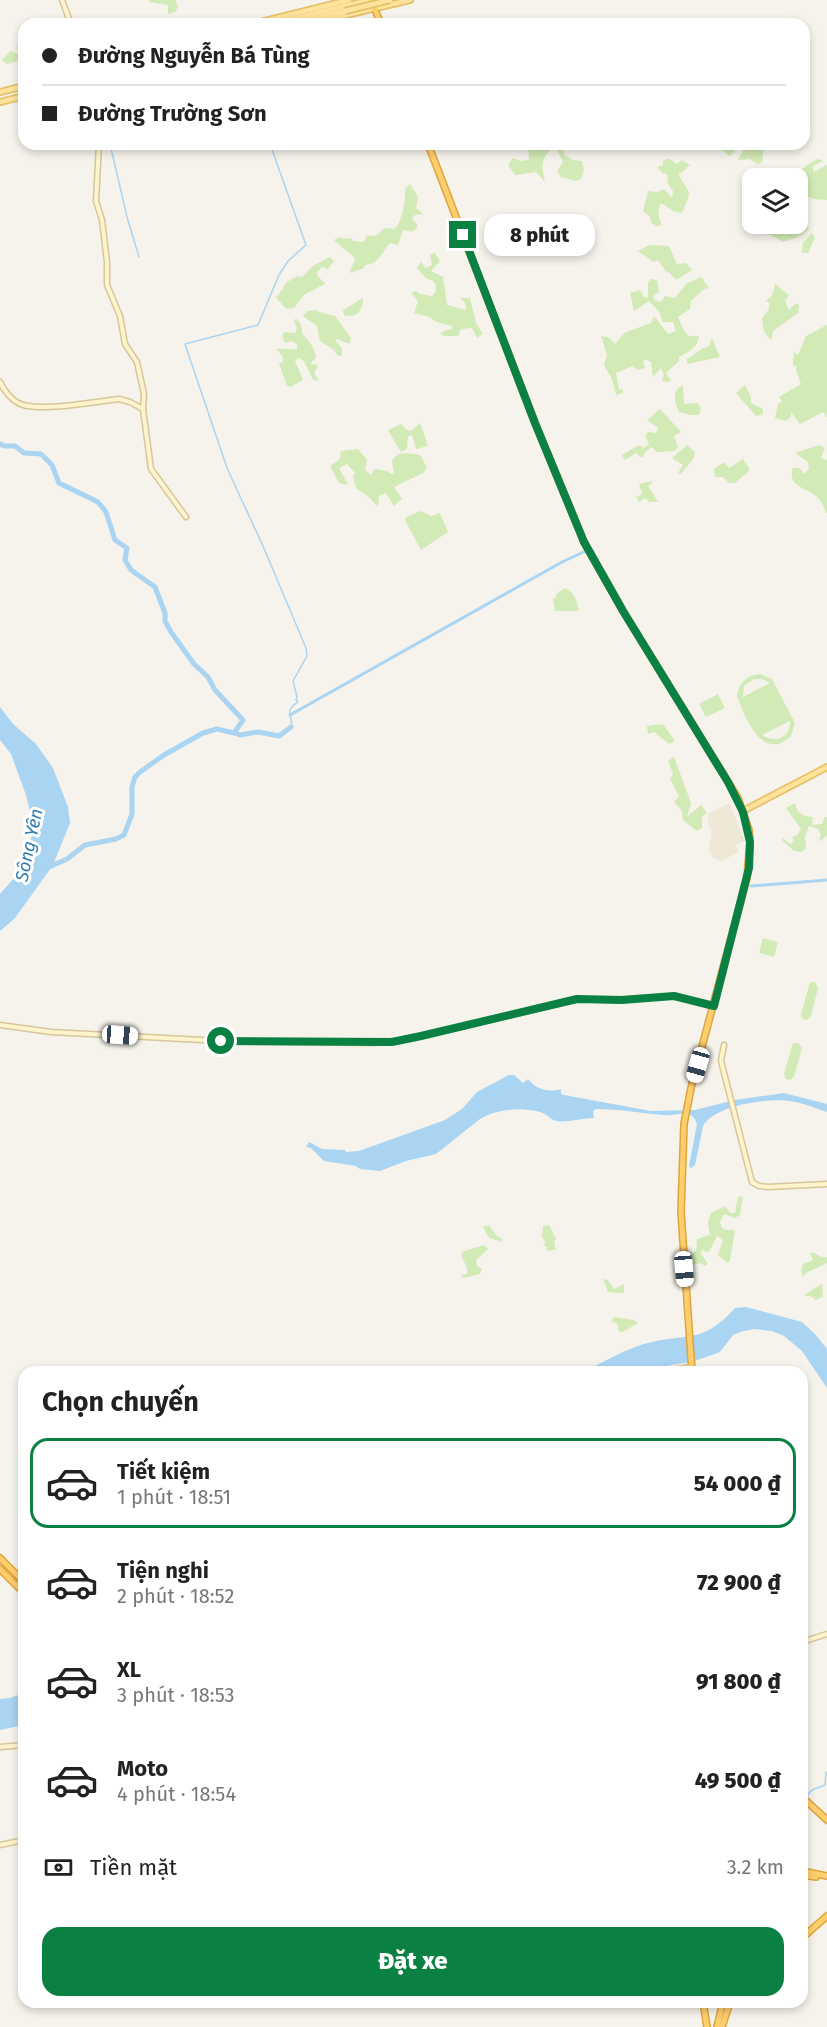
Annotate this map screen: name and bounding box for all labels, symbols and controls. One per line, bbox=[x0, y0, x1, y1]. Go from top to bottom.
text: Đường Nguyễn Bá Tùng bbox=[78, 42, 310, 69]
text: Đường Trường Sơn bbox=[78, 100, 267, 127]
map controls bbox=[742, 168, 808, 234]
button: layers bbox=[742, 168, 808, 234]
callout: 8 phút bbox=[484, 214, 595, 256]
route end bbox=[449, 221, 476, 248]
text: 8 phút bbox=[510, 223, 569, 247]
water label: Sông Yên bbox=[10, 806, 47, 885]
car bbox=[101, 1025, 139, 1045]
route start bbox=[207, 1027, 234, 1054]
car bbox=[684, 1045, 712, 1085]
car bbox=[673, 1250, 695, 1288]
text: Chọn chuyến bbox=[42, 1386, 199, 1418]
icon: car bbox=[45, 1456, 99, 1510]
text: Tiết kiệm bbox=[117, 1458, 210, 1485]
text: 54 000 ₫ bbox=[694, 1470, 781, 1497]
text: 1 phút · 18:51 bbox=[117, 1485, 231, 1509]
icon: car bbox=[45, 1555, 99, 1609]
text: Tiện nghi bbox=[117, 1557, 209, 1584]
text: 72 900 ₫ bbox=[697, 1569, 781, 1596]
text: 2 phút · 18:52 bbox=[117, 1584, 234, 1608]
icon: car bbox=[45, 1654, 99, 1708]
text: XL bbox=[117, 1656, 141, 1683]
text: 91 800 ₫ bbox=[696, 1668, 781, 1695]
text: 3 phút · 18:53 bbox=[117, 1683, 235, 1707]
icon: car bbox=[45, 1753, 99, 1807]
text: Moto bbox=[117, 1755, 168, 1782]
text: 49 500 ₫ bbox=[695, 1767, 781, 1794]
text: 4 phút · 18:54 bbox=[117, 1782, 236, 1806]
icon: cash bbox=[42, 1851, 75, 1884]
text: Tiền mặt bbox=[90, 1854, 177, 1881]
text: 3.2 km bbox=[727, 1855, 784, 1879]
button: Đặt xe bbox=[42, 1927, 784, 1996]

